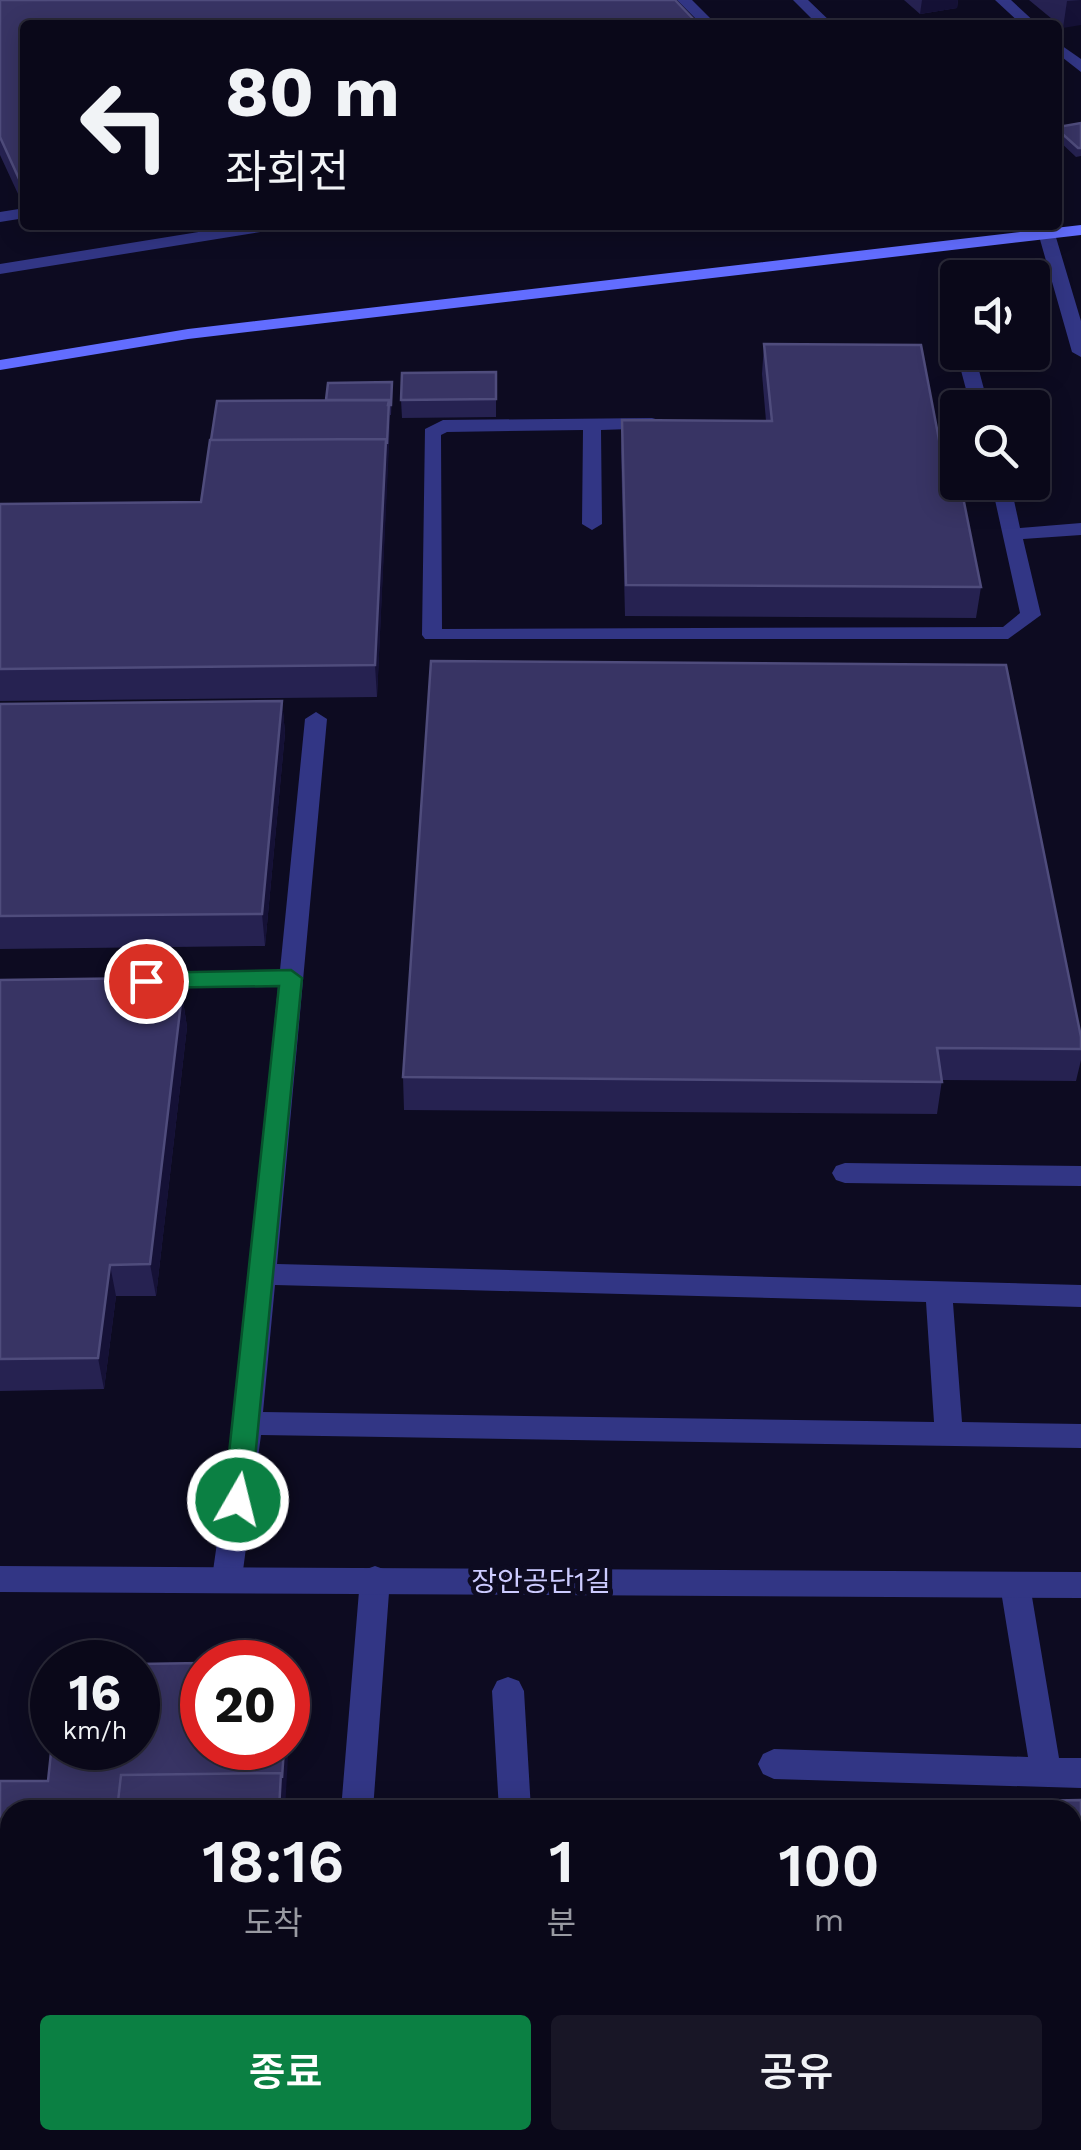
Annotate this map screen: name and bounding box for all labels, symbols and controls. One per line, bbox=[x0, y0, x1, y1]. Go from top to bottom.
text: 80 m bbox=[225, 51, 400, 133]
icon: left bbox=[60, 60, 190, 190]
text: 좌회전 bbox=[225, 145, 349, 198]
map controls bbox=[940, 260, 1050, 500]
button: sound bbox=[940, 260, 1050, 370]
button: search bbox=[940, 390, 1050, 500]
pin bbox=[104, 939, 189, 1024]
icon: arrive bbox=[119, 954, 174, 1009]
position arrow bbox=[186, 1448, 290, 1552]
street label: 장안공단1길 bbox=[471, 1565, 611, 1598]
speed limit sign: 20 bbox=[180, 1640, 310, 1770]
text: 16 bbox=[69, 1663, 121, 1722]
text: km/h bbox=[63, 1716, 127, 1745]
text: 18:16 bbox=[202, 1826, 344, 1897]
text: 1 bbox=[549, 1826, 574, 1897]
text: 100 bbox=[778, 1830, 880, 1901]
text: m bbox=[814, 1901, 844, 1939]
text: 도착 bbox=[244, 1904, 303, 1942]
text: 분 bbox=[547, 1904, 576, 1942]
button: 종료 bbox=[40, 2015, 531, 2130]
button: 공유 bbox=[551, 2015, 1042, 2130]

